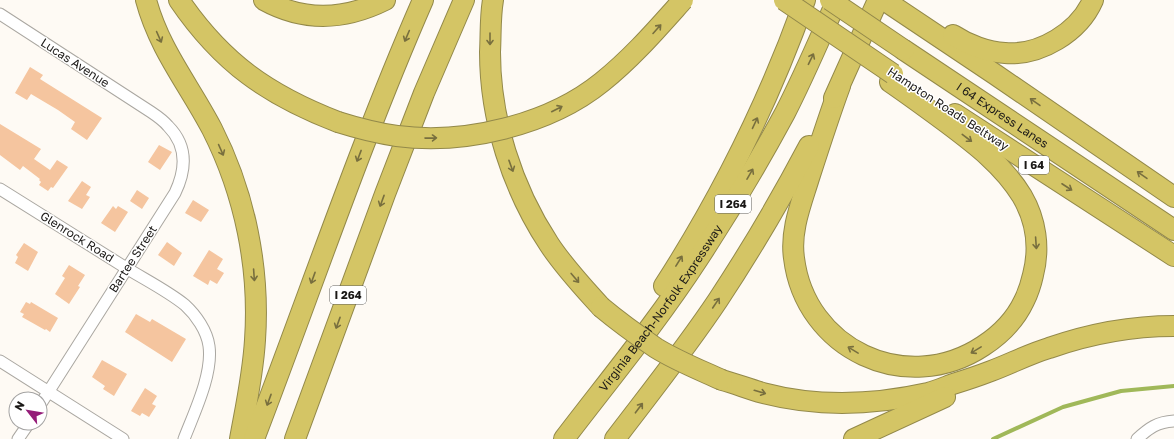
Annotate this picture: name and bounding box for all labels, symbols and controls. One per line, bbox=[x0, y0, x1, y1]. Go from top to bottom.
one-way arrow bbox=[653, 23, 662, 34]
one-way arrow bbox=[403, 29, 411, 41]
one-way arrow bbox=[156, 30, 163, 42]
one-way arrow bbox=[487, 32, 494, 45]
street label: Lucas Avenue bbox=[38, 35, 112, 90]
one-way arrow bbox=[808, 53, 815, 65]
street label: Hampton Roads Beltway bbox=[885, 64, 1012, 153]
street label: I 64 Express Lanes bbox=[954, 79, 1051, 151]
one-way arrow bbox=[1029, 98, 1040, 106]
one-way arrow bbox=[551, 105, 563, 113]
one-way arrow bbox=[752, 117, 759, 129]
one-way arrow bbox=[424, 134, 437, 141]
one-way arrow bbox=[961, 134, 972, 142]
one-way arrow bbox=[218, 144, 226, 156]
one-way arrow bbox=[354, 150, 362, 162]
road number: I 64 bbox=[1019, 156, 1049, 174]
one-way arrow bbox=[508, 160, 515, 173]
one-way arrow bbox=[747, 168, 755, 180]
one-way arrow bbox=[1137, 171, 1148, 179]
one-way arrow bbox=[1061, 183, 1073, 191]
one-way arrow bbox=[378, 194, 386, 206]
road number: I 264 bbox=[715, 195, 751, 213]
street label: Glenrock Road bbox=[38, 208, 117, 265]
street label: Virginia Beach-Norfolk Expressway bbox=[596, 221, 725, 394]
street label: Bartee Street bbox=[105, 222, 160, 295]
one-way arrow bbox=[1033, 236, 1040, 249]
one-way arrow bbox=[675, 256, 683, 267]
one-way arrow bbox=[250, 268, 257, 281]
one-way arrow bbox=[309, 272, 317, 284]
one-way arrow bbox=[571, 273, 580, 284]
road number: I 264 bbox=[330, 286, 366, 304]
one-way arrow bbox=[712, 298, 720, 309]
one-way arrow bbox=[334, 316, 341, 329]
one-way arrow bbox=[847, 345, 859, 353]
one-way arrow bbox=[971, 346, 982, 354]
one-way arrow bbox=[753, 388, 766, 396]
north arrow bbox=[8, 391, 48, 431]
one-way arrow bbox=[264, 394, 272, 406]
text: N bbox=[11, 399, 27, 413]
one-way arrow bbox=[634, 403, 643, 414]

